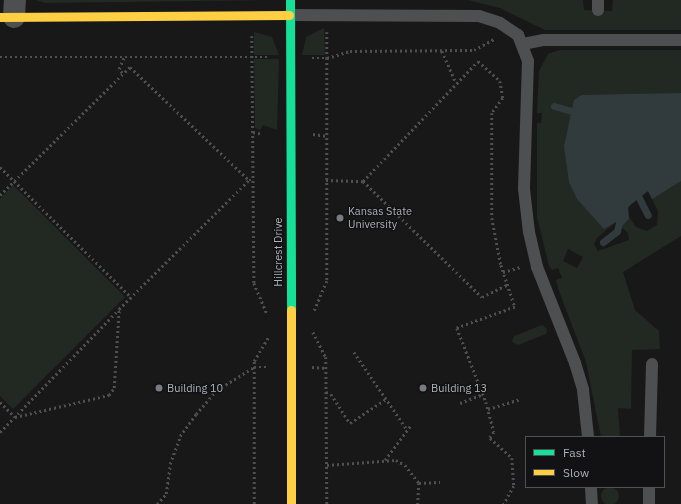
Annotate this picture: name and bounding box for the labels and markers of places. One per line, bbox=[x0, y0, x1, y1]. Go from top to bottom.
place label: Kansas State University bbox=[348, 205, 412, 231]
marker: Kansas State University bbox=[335, 213, 345, 223]
place label: Building 10 bbox=[167, 381, 223, 395]
place label: Building 13 bbox=[431, 381, 487, 395]
marker: Building 10 bbox=[154, 383, 164, 393]
marker: Building 13 bbox=[418, 383, 428, 393]

